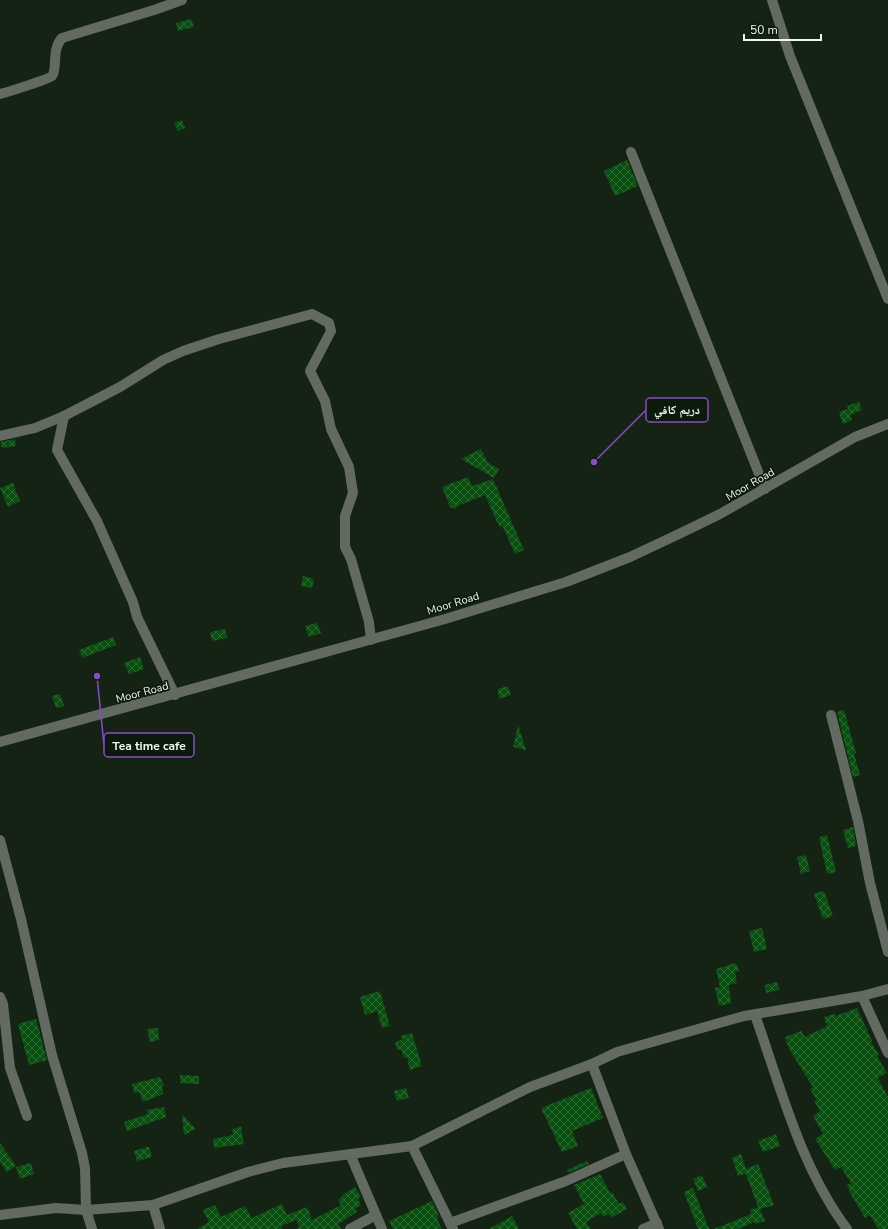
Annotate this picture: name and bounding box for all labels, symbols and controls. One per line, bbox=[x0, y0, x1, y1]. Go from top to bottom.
scale bar bbox=[744, 16, 821, 42]
text: 50 m bbox=[750, 22, 778, 38]
callout: دريم كافي bbox=[646, 398, 708, 422]
text: دريم كافي bbox=[654, 402, 700, 420]
street label: Moor Road bbox=[723, 464, 777, 504]
street label: Moor Road bbox=[425, 588, 481, 619]
street label: Moor Road bbox=[114, 678, 170, 707]
callout: Tea time cafe bbox=[104, 733, 194, 757]
text: Tea time cafe bbox=[112, 738, 186, 754]

